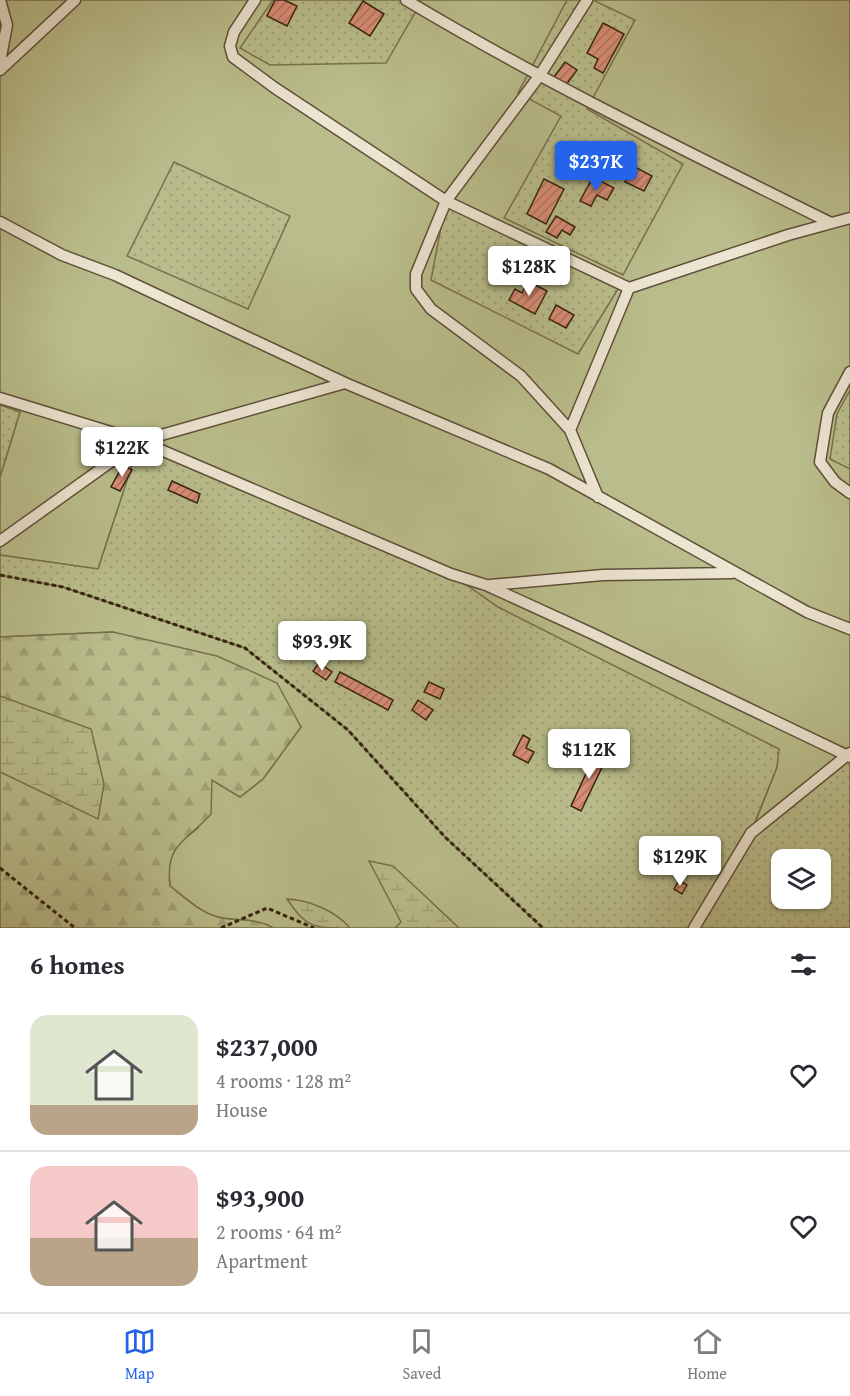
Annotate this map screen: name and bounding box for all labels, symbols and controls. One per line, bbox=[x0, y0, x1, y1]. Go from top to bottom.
pin: $237K bbox=[554, 141, 638, 192]
text: $237K bbox=[569, 146, 623, 175]
pin: $128K bbox=[487, 246, 571, 297]
text: $128K bbox=[502, 251, 556, 280]
pin: $122K bbox=[80, 427, 164, 478]
text: $122K bbox=[95, 432, 149, 461]
pin: $93.9K bbox=[273, 621, 371, 672]
text: $93.9K bbox=[292, 626, 352, 655]
pin: $112K bbox=[547, 729, 631, 780]
text: $112K bbox=[562, 734, 616, 763]
pin: $129K bbox=[638, 836, 722, 887]
text: $129K bbox=[653, 841, 707, 870]
map controls bbox=[771, 849, 831, 909]
button: layers bbox=[771, 849, 831, 909]
text: 6 homes bbox=[30, 945, 125, 984]
icon: filters bbox=[787, 948, 820, 981]
text: $237,000 bbox=[216, 1027, 318, 1066]
icon: home bbox=[78, 1039, 150, 1111]
icon: heart bbox=[787, 1059, 820, 1092]
text: 4 rooms · 128 m² bbox=[216, 1066, 351, 1095]
text: House bbox=[216, 1095, 268, 1124]
text: $93,900 bbox=[216, 1178, 304, 1217]
icon: home bbox=[78, 1190, 150, 1262]
icon: heart bbox=[787, 1210, 820, 1243]
text: 2 rooms · 64 m² bbox=[216, 1217, 342, 1246]
text: Apartment bbox=[216, 1246, 308, 1275]
tab: Map bbox=[123, 1325, 156, 1385]
tab: Saved bbox=[402, 1325, 441, 1385]
tab: Home bbox=[687, 1325, 727, 1385]

